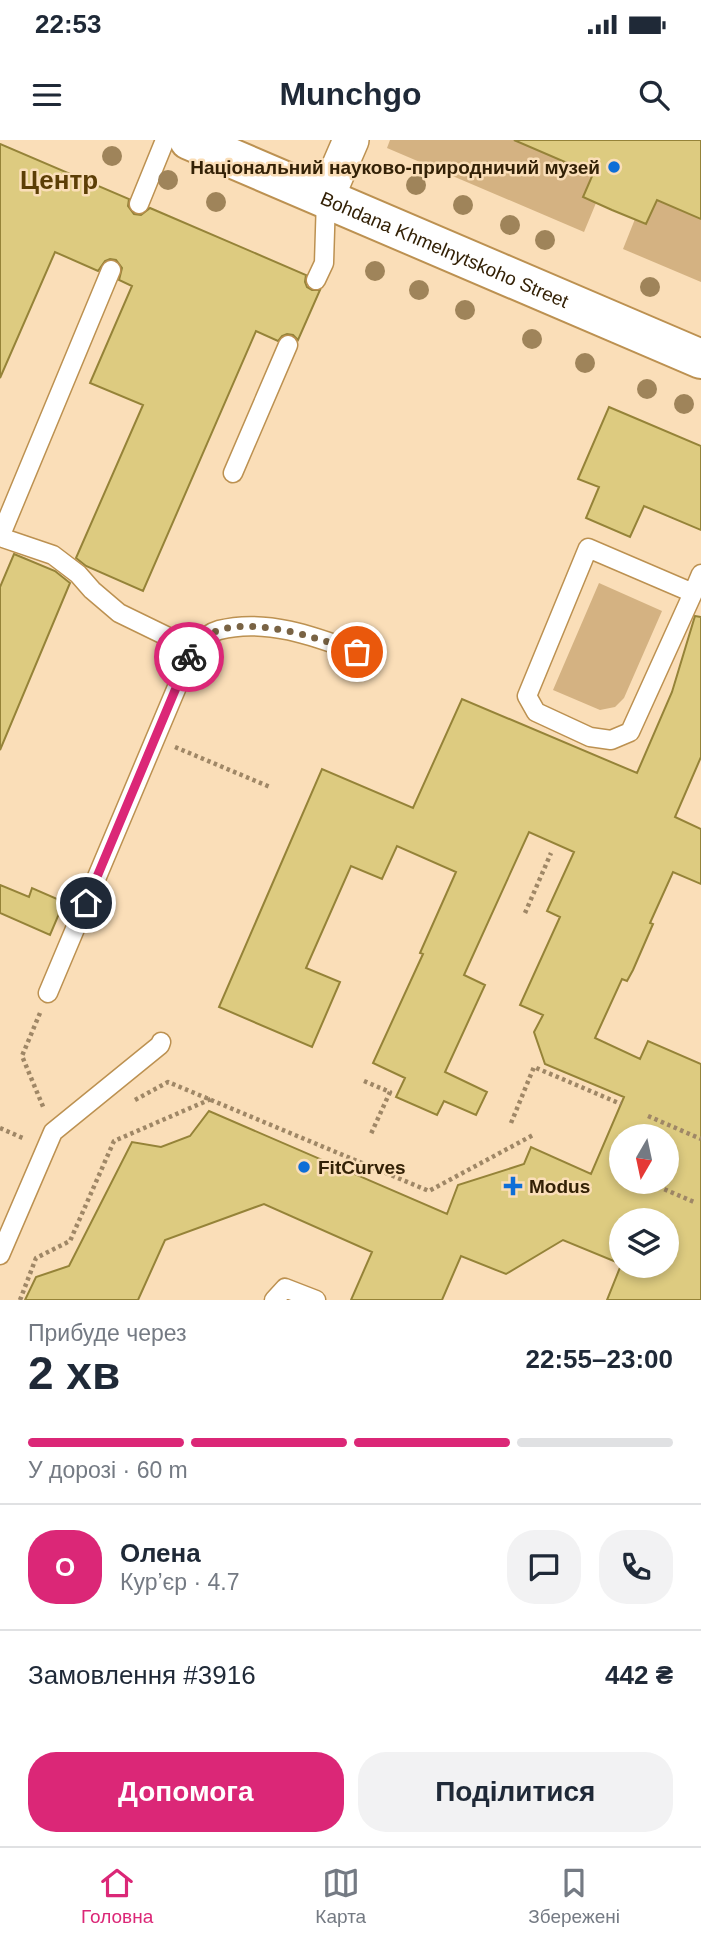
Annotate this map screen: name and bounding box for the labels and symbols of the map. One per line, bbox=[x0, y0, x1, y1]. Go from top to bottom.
place label: Національний науково-природничий музей bbox=[190, 157, 600, 178]
marker: Національний науково-природничий музей bbox=[606, 159, 622, 175]
district label: Центр bbox=[20, 165, 98, 195]
street label: Bohdana Khmelnytskoho Street bbox=[317, 188, 572, 312]
courier bbox=[154, 622, 224, 692]
pin bbox=[327, 622, 387, 682]
pin bbox=[56, 873, 116, 933]
north arrow bbox=[609, 1124, 679, 1194]
place label: FitCurves bbox=[318, 1157, 406, 1178]
marker: FitCurves bbox=[296, 1159, 312, 1175]
marker: Modus bbox=[503, 1176, 523, 1196]
place label: Modus bbox=[529, 1176, 590, 1197]

